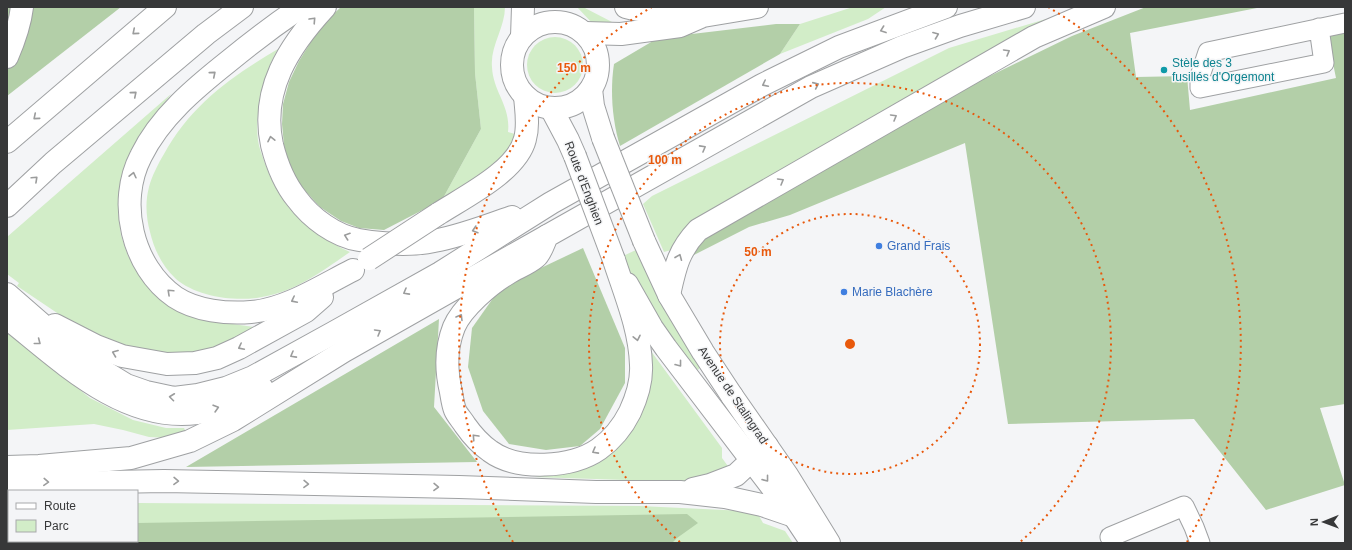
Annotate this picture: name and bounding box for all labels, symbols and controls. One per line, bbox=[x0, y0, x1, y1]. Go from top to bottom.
one-way arrow bbox=[308, 17, 315, 25]
one-way arrow bbox=[880, 26, 887, 34]
one-way arrow bbox=[133, 28, 140, 35]
one-way arrow bbox=[933, 31, 940, 39]
one-way arrow bbox=[1003, 49, 1010, 57]
place label: Stèle des 3 fusillés d'Orgemont bbox=[1172, 56, 1275, 84]
text: 150 m bbox=[557, 61, 591, 75]
marker: Stèle des 3 fusillés d'Orgemont bbox=[1159, 65, 1169, 75]
one-way arrow bbox=[208, 72, 215, 79]
one-way arrow bbox=[762, 79, 769, 87]
one-way arrow bbox=[812, 82, 820, 90]
one-way arrow bbox=[129, 92, 137, 99]
one-way arrow bbox=[34, 112, 41, 119]
one-way arrow bbox=[890, 114, 897, 121]
one-way arrow bbox=[267, 135, 275, 142]
street label: Route d'Enghien bbox=[562, 139, 606, 227]
one-way arrow bbox=[699, 146, 706, 153]
text: 100 m bbox=[648, 153, 682, 167]
one-way arrow bbox=[129, 172, 137, 178]
one-way arrow bbox=[31, 177, 38, 184]
one-way arrow bbox=[777, 179, 784, 186]
one-way arrow bbox=[471, 225, 478, 234]
one-way arrow bbox=[344, 232, 351, 241]
place label: Grand Frais bbox=[887, 239, 950, 253]
marker: Grand Frais bbox=[874, 241, 884, 251]
text: 50 m bbox=[744, 245, 772, 259]
one-way arrow bbox=[675, 254, 683, 261]
place label: Marie Blachère bbox=[852, 285, 933, 299]
one-way arrow bbox=[403, 287, 410, 294]
marker: Marie Blachère bbox=[839, 287, 849, 297]
one-way arrow bbox=[167, 290, 175, 297]
one-way arrow bbox=[291, 296, 298, 303]
one-way arrow bbox=[455, 314, 463, 321]
one-way arrow bbox=[374, 329, 381, 336]
one-way arrow bbox=[633, 334, 641, 341]
one-way arrow bbox=[33, 337, 40, 344]
centre of rings bbox=[843, 337, 857, 351]
one-way arrow bbox=[238, 342, 245, 350]
street label: Avenue de Stalingrad bbox=[695, 344, 771, 446]
one-way arrow bbox=[112, 350, 119, 358]
one-way arrow bbox=[290, 351, 297, 358]
one-way arrow bbox=[674, 360, 681, 367]
one-way arrow bbox=[168, 393, 175, 402]
one-way arrow bbox=[213, 404, 220, 413]
one-way arrow bbox=[473, 435, 480, 442]
one-way arrow bbox=[591, 446, 599, 453]
one-way arrow bbox=[761, 475, 768, 482]
one-way arrow bbox=[173, 477, 179, 485]
one-way arrow bbox=[43, 478, 49, 487]
one-way arrow bbox=[303, 480, 309, 488]
one-way arrow bbox=[433, 483, 439, 491]
legend bbox=[8, 490, 138, 542]
text: Route bbox=[44, 499, 76, 513]
north arrow bbox=[1304, 502, 1344, 542]
text: N bbox=[1308, 518, 1320, 526]
text: Parc bbox=[44, 519, 69, 533]

